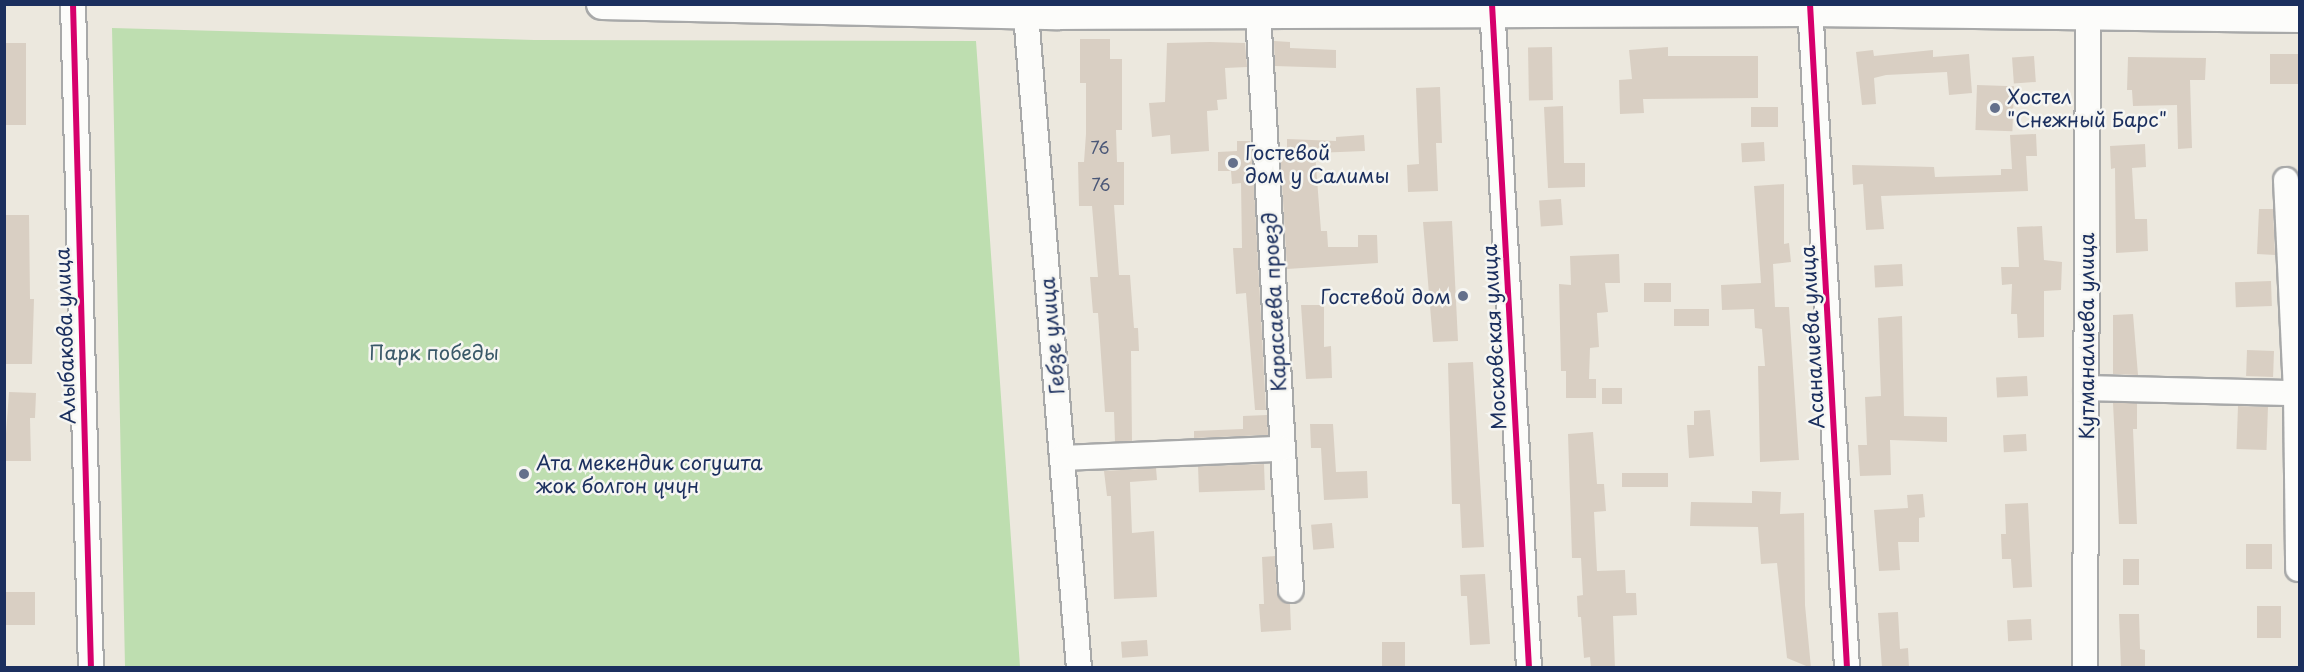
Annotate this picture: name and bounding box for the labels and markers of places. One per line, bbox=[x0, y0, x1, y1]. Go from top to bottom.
place label: Хостел "Снежный Барс" bbox=[2007, 84, 2167, 131]
marker: Хостел "Снежный Барс" bbox=[1988, 101, 2002, 115]
place label: Гостевой дом у Салимы bbox=[1245, 140, 1390, 187]
marker: Гостевой дом у Салимы bbox=[1226, 156, 1240, 170]
place label: Гостевой дом bbox=[1320, 284, 1451, 308]
marker: Гостевой дом bbox=[1456, 289, 1470, 303]
place label: Ата мекендик согушта жок болгон үчүн bbox=[536, 450, 765, 497]
marker: Ата мекендик согушта жок болгон үчүн bbox=[517, 467, 531, 481]

